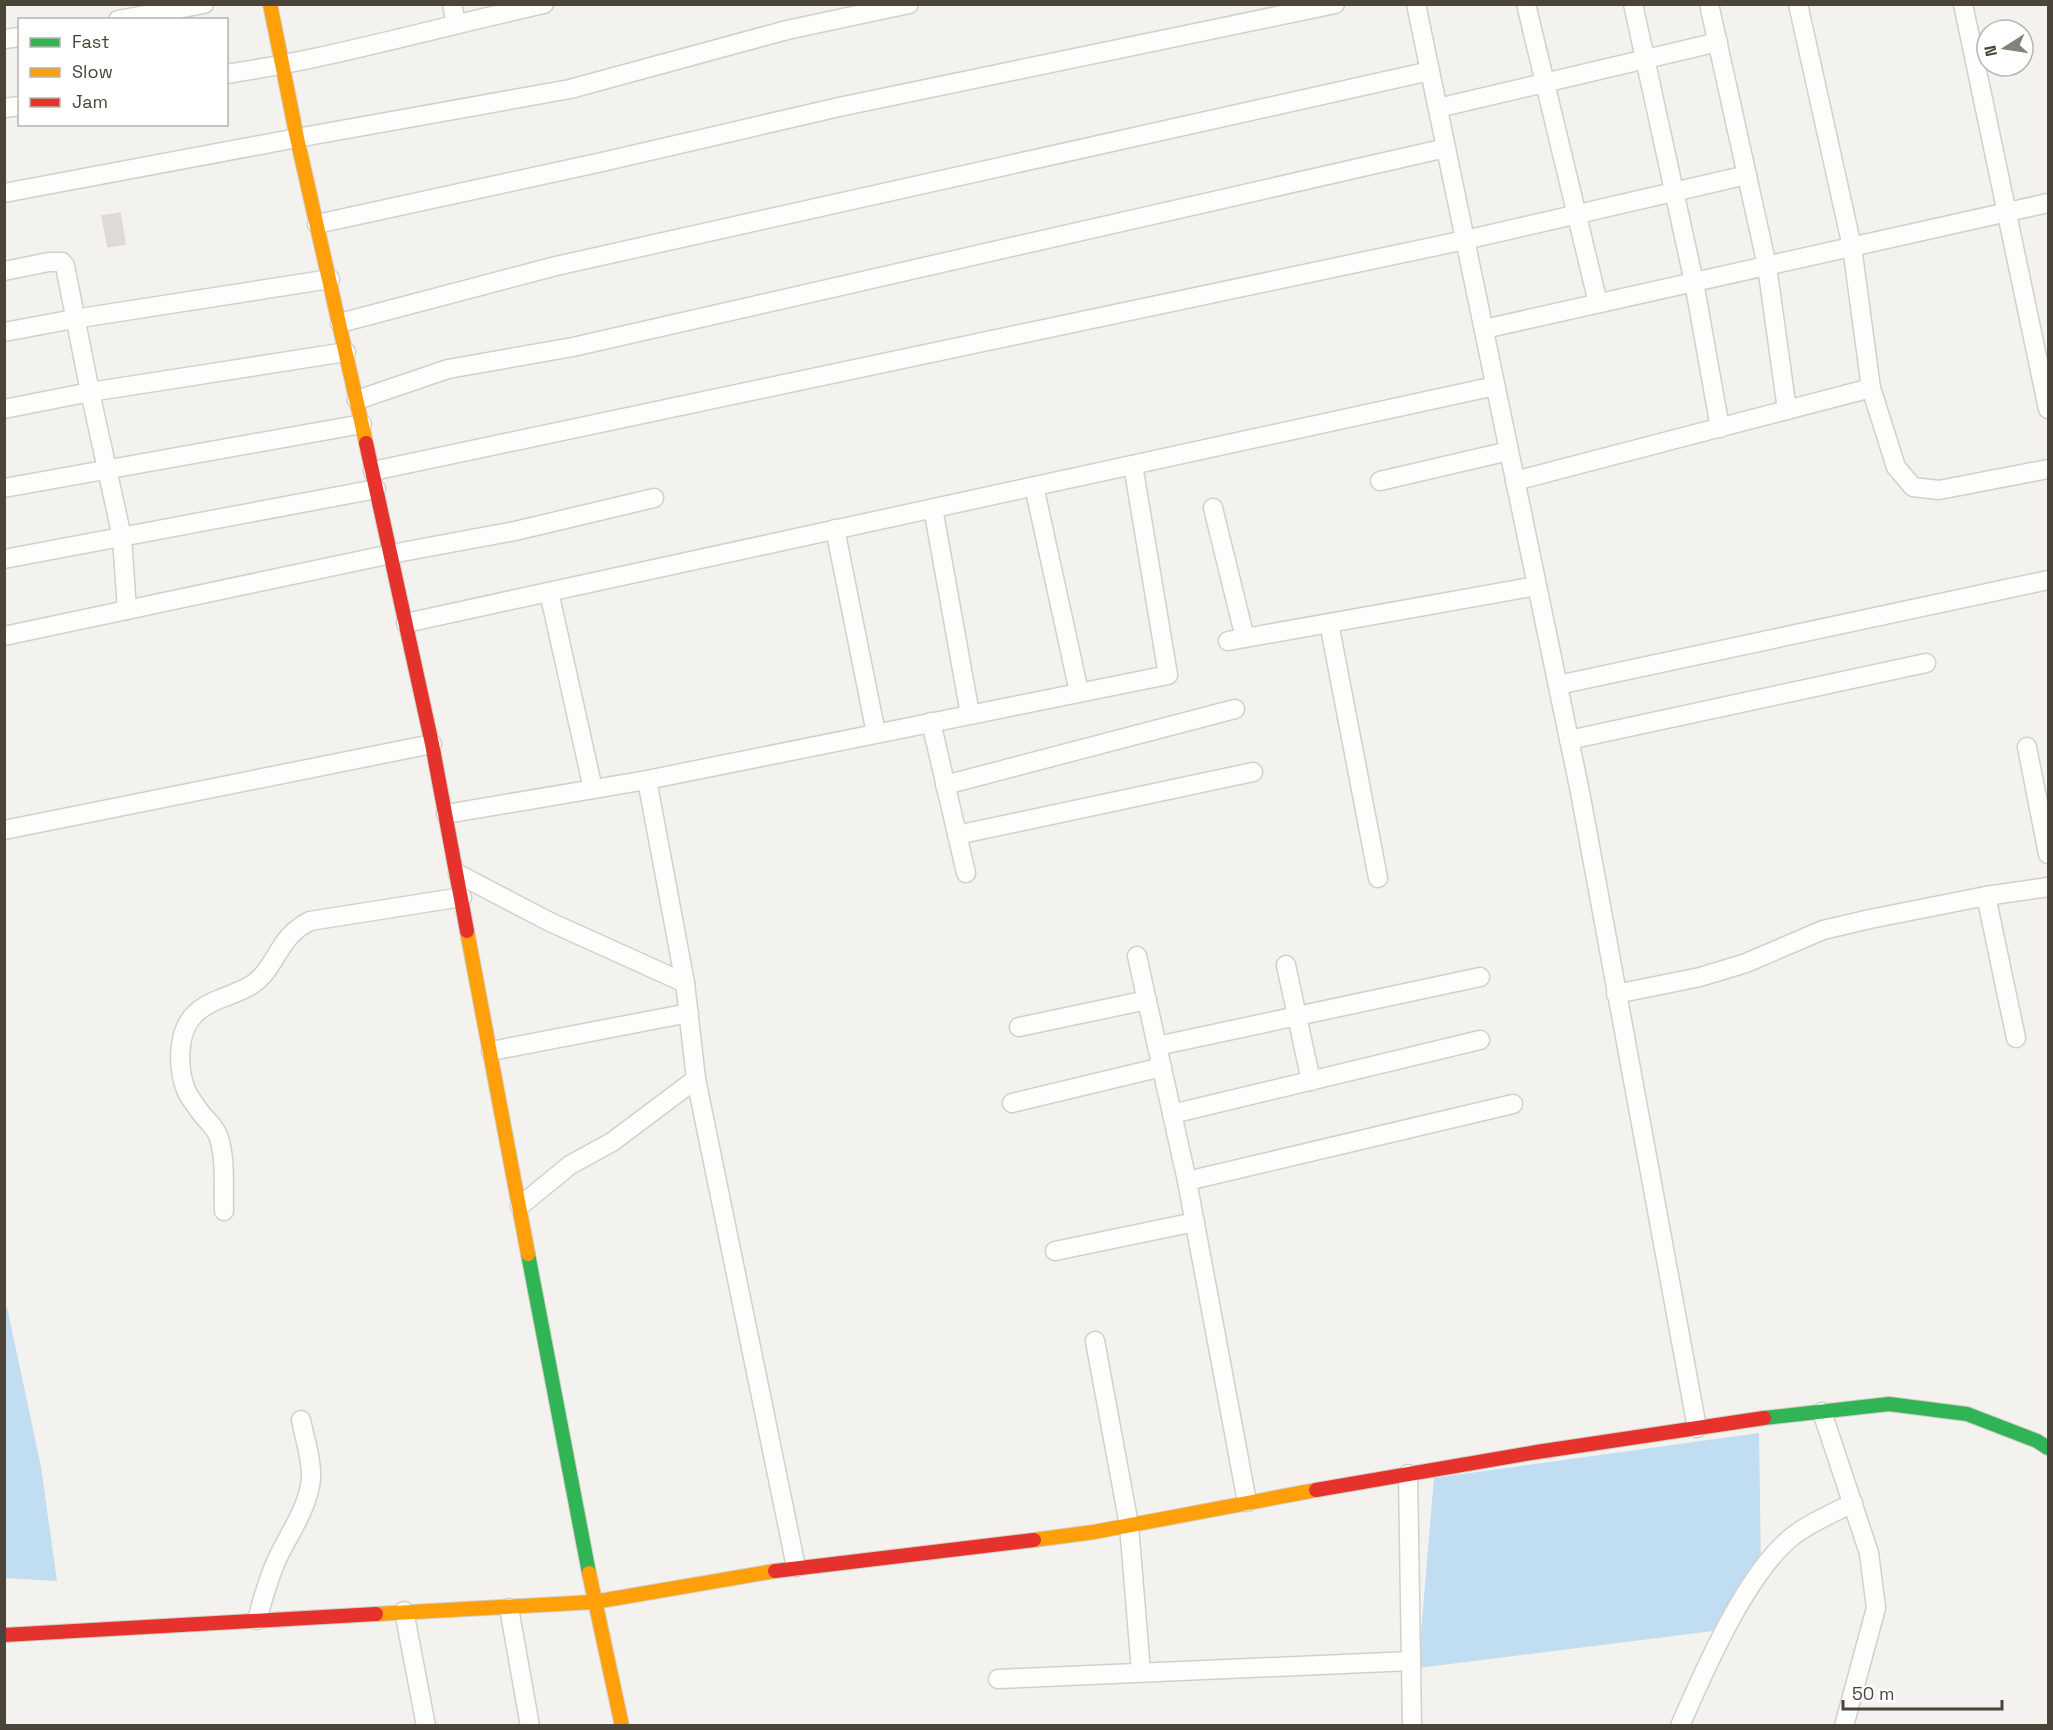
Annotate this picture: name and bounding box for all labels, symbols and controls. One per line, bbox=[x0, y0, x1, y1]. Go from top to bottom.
legend bbox=[18, 18, 228, 126]
north arrow bbox=[1975, 18, 2035, 78]
text: Fast bbox=[72, 30, 109, 53]
text: N bbox=[1979, 44, 2002, 58]
text: Slow bbox=[72, 60, 113, 83]
text: Jam bbox=[72, 90, 108, 113]
scale bar bbox=[1843, 1673, 2002, 1711]
text: 50 m bbox=[1852, 1682, 1894, 1705]

